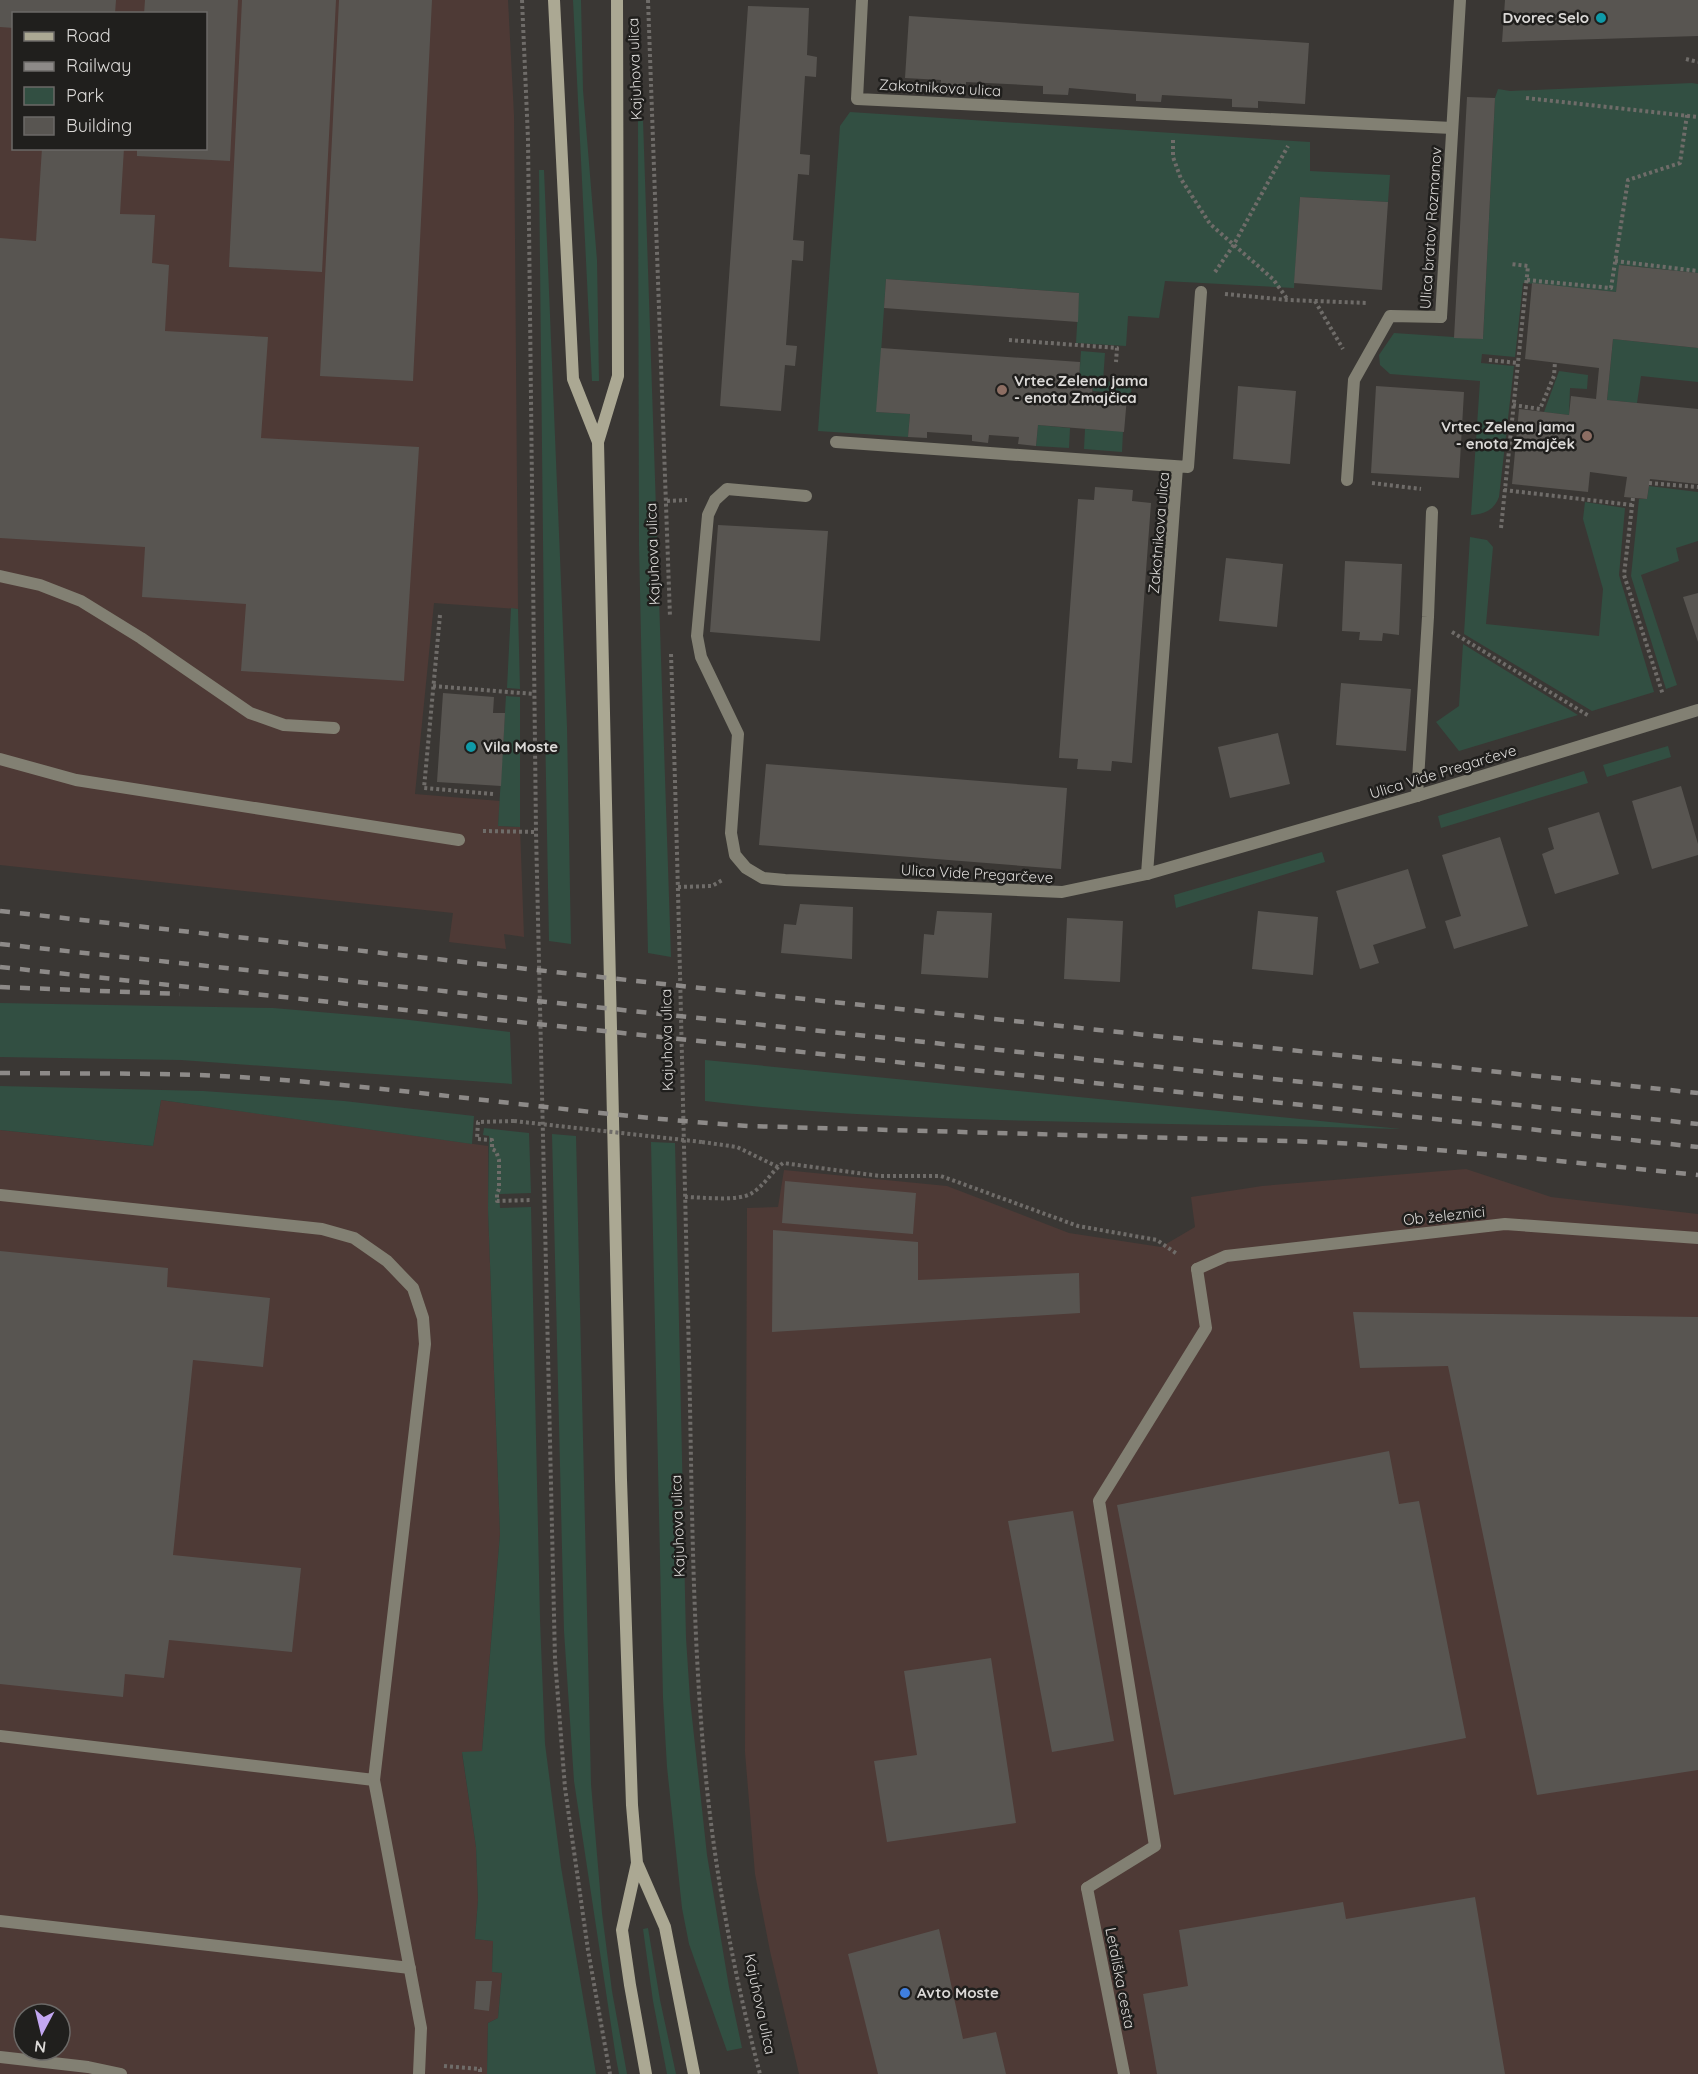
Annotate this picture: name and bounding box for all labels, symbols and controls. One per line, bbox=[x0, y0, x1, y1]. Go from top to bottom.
place label: Dvorec Selo bbox=[1502, 8, 1589, 27]
marker: Dvorec Selo bbox=[1594, 11, 1608, 25]
legend bbox=[12, 12, 207, 150]
street label: Kajuhova ulica bbox=[623, 17, 646, 121]
text: Road bbox=[66, 24, 111, 47]
text: Railway bbox=[66, 54, 132, 77]
street label: Zakotnikova ulica bbox=[878, 75, 1002, 100]
text: Park bbox=[66, 84, 104, 107]
text: Building bbox=[66, 114, 132, 137]
street label: Ulica bratov Rozmanov bbox=[1415, 146, 1446, 310]
place label: Vrtec Zelena jama - enota Zmajčica bbox=[1014, 371, 1148, 407]
marker: Vrtec Zelena jama - enota Zmajčica bbox=[995, 383, 1009, 397]
place label: Vrtec Zelena jama - enota Zmajček bbox=[1441, 417, 1575, 453]
marker: Vrtec Zelena jama - enota Zmajček bbox=[1580, 429, 1594, 443]
street label: Zakotnikova ulica bbox=[1144, 471, 1173, 595]
street label: Kajuhova ulica bbox=[641, 502, 664, 606]
place label: Vila Moste bbox=[483, 737, 558, 756]
marker: Vila Moste bbox=[464, 740, 478, 754]
street label: Ulica Vide Pregarčeve bbox=[1367, 740, 1519, 803]
street label: Ulica Vide Pregarčeve bbox=[900, 860, 1054, 887]
street label: Kajuhova ulica bbox=[656, 989, 677, 1091]
street label: Ob železnici bbox=[1402, 1202, 1486, 1229]
street label: Kajuhova ulica bbox=[666, 1474, 689, 1578]
street label: Letališka cesta bbox=[1101, 1926, 1140, 2030]
street label: Kajuhova ulica bbox=[741, 1952, 780, 2056]
place label: Avto Moste bbox=[917, 1983, 999, 2002]
marker: Avto Moste bbox=[898, 1986, 912, 2000]
north arrow bbox=[12, 2002, 72, 2062]
text: N bbox=[33, 2036, 47, 2058]

